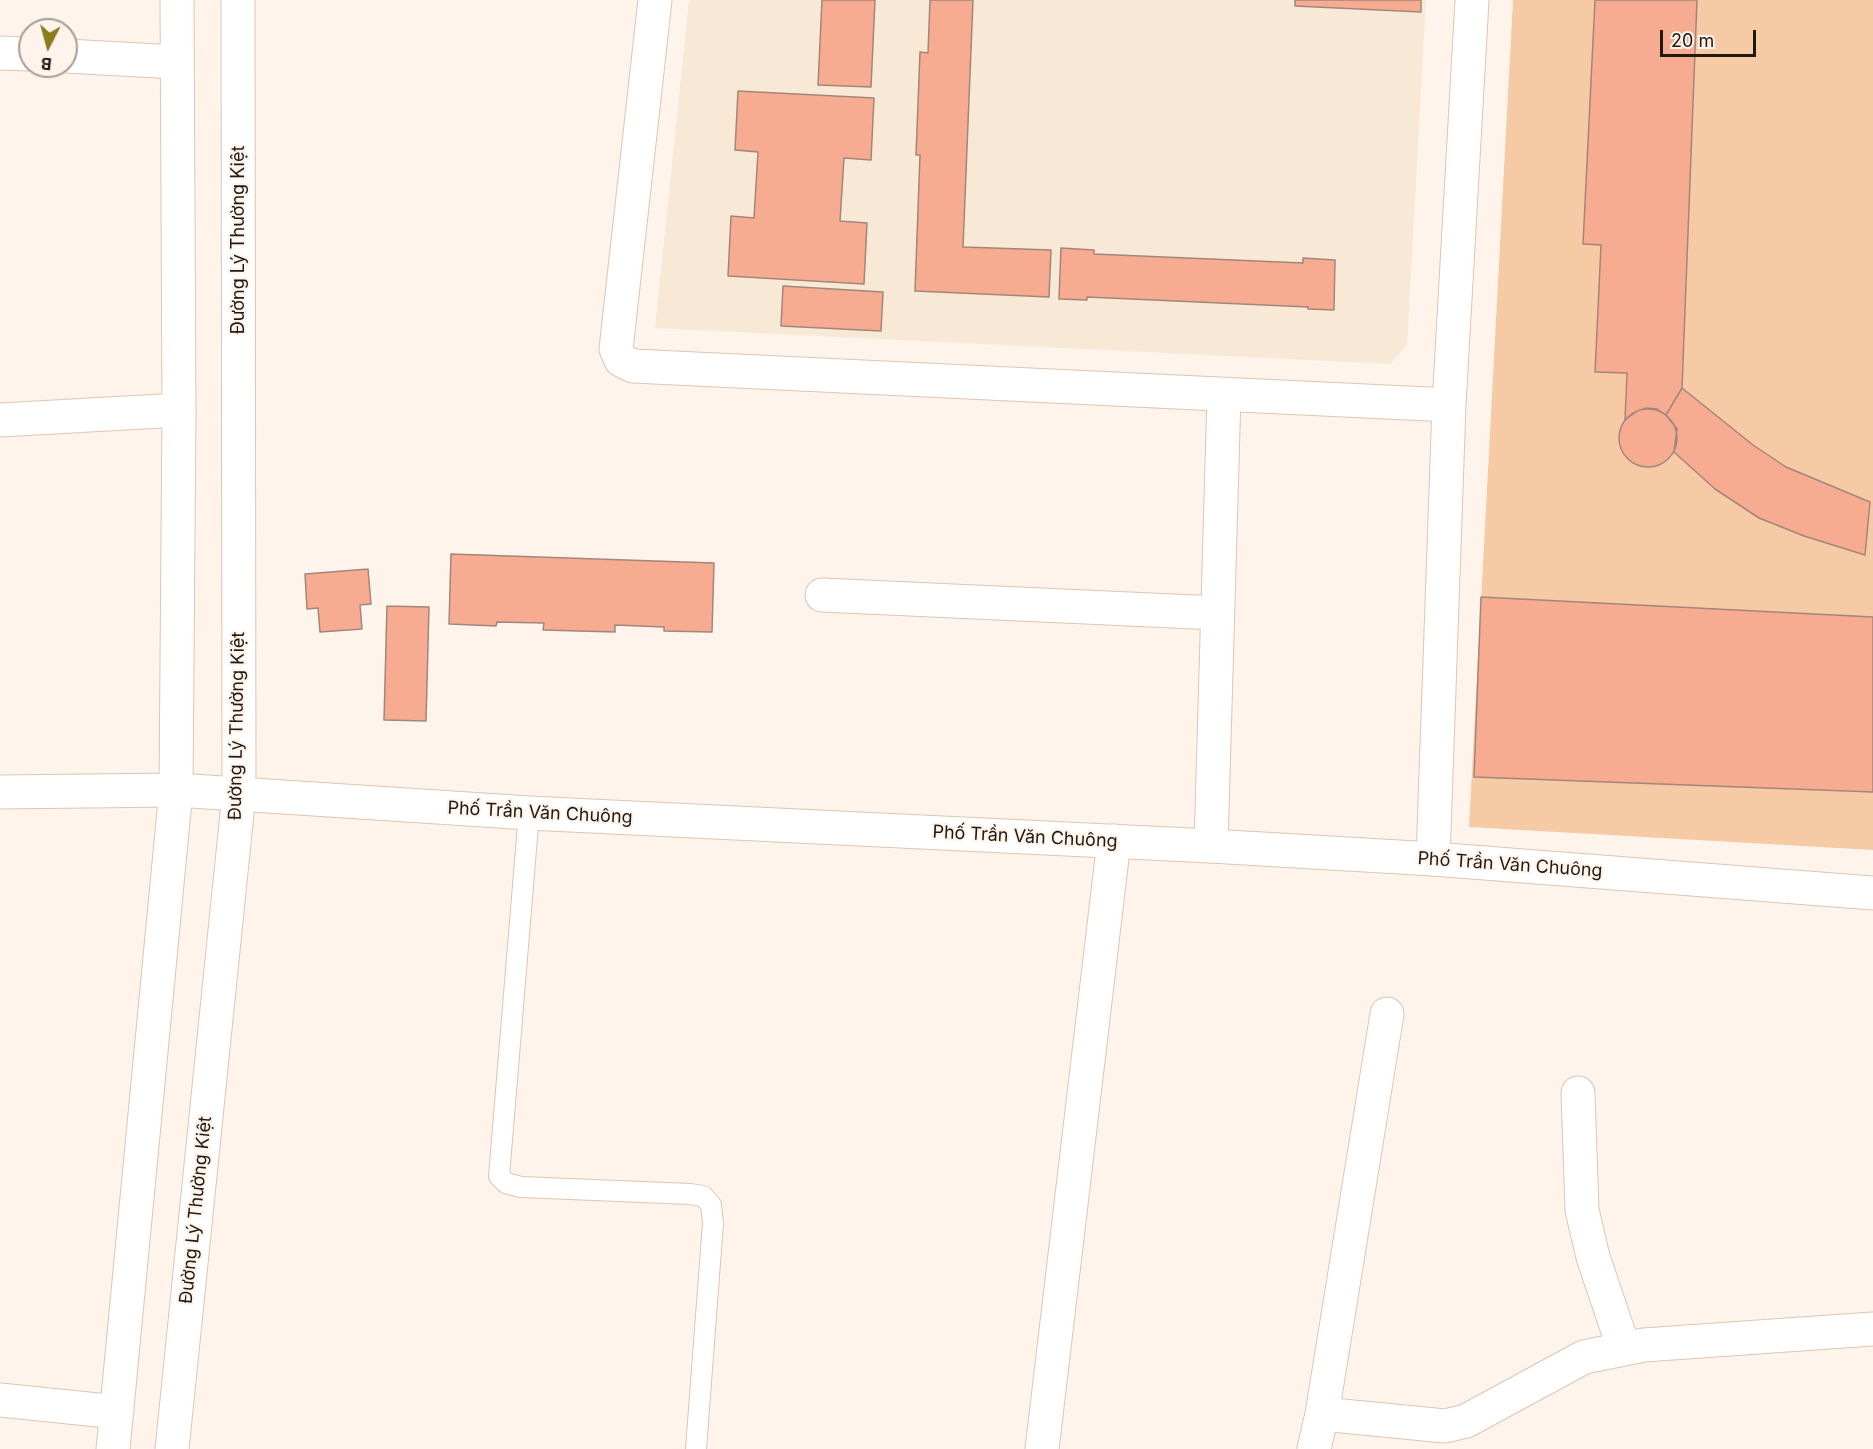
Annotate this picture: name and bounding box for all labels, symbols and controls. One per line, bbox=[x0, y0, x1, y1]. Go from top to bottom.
north arrow bbox=[18, 18, 78, 78]
scale bar bbox=[1663, 18, 1759, 56]
text: 20 m bbox=[1671, 30, 1714, 51]
text: B bbox=[40, 53, 53, 74]
street label: Đường Lý Thường Kiệt bbox=[228, 146, 250, 334]
street label: Đường Lý Thường Kiệt bbox=[225, 632, 249, 820]
street label: Phố Trần Văn Chuông bbox=[447, 797, 633, 829]
street label: Phố Trần Văn Chuông bbox=[932, 821, 1118, 853]
street label: Phố Trần Văn Chuông bbox=[1417, 848, 1603, 882]
street label: Đường Lý Thường Kiệt bbox=[175, 1115, 217, 1305]

